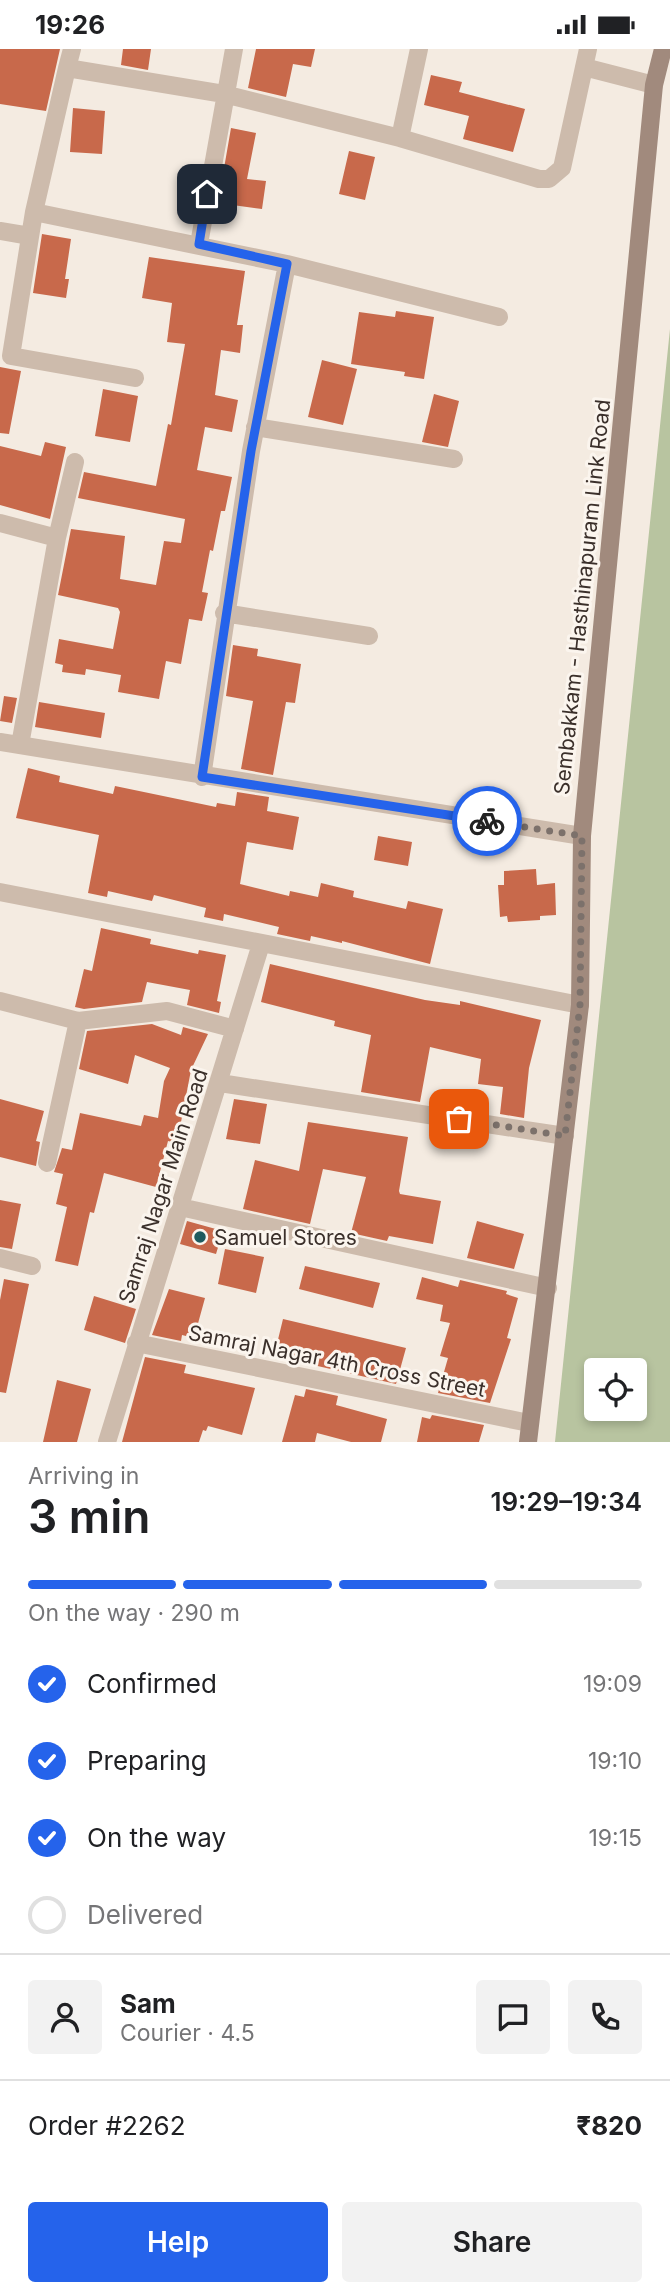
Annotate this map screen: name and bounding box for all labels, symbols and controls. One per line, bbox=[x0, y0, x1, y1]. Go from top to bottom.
text: 19:26 bbox=[35, 9, 105, 40]
pin bbox=[177, 164, 237, 224]
icon: home bbox=[188, 175, 226, 213]
street label: Sembakkam - Hasthinapuram Link Road bbox=[549, 398, 615, 796]
courier bbox=[452, 786, 522, 856]
icon: bike bbox=[468, 802, 506, 840]
street label: Samraj Nagar Main Road bbox=[113, 1066, 213, 1306]
pin bbox=[429, 1089, 489, 1149]
icon: bag bbox=[440, 1100, 478, 1138]
place label: Samuel Stores bbox=[214, 1225, 357, 1250]
marker: Samuel Stores bbox=[192, 1229, 208, 1245]
street label: Samraj Nagar 4th Cross Street bbox=[186, 1320, 488, 1402]
map controls bbox=[584, 1358, 647, 1421]
button: locate bbox=[584, 1358, 647, 1421]
text: Arriving in bbox=[28, 1462, 139, 1490]
text: 19:29–19:34 bbox=[490, 1486, 642, 1517]
text: 3 min bbox=[28, 1488, 150, 1544]
text: On the way · 290 m bbox=[28, 1599, 240, 1627]
icon: check bbox=[28, 1665, 66, 1703]
text: Confirmed bbox=[87, 1668, 217, 1699]
text: 19:09 bbox=[583, 1670, 642, 1698]
icon: check bbox=[28, 1742, 66, 1780]
text: Preparing bbox=[87, 1745, 207, 1776]
text: 19:10 bbox=[588, 1747, 642, 1775]
icon: check bbox=[28, 1819, 66, 1857]
text: On the way bbox=[87, 1822, 226, 1853]
text: 19:15 bbox=[588, 1824, 642, 1852]
text: Delivered bbox=[87, 1899, 203, 1930]
button: person bbox=[28, 1980, 102, 2054]
button: chat bbox=[476, 1980, 550, 2054]
button: phone bbox=[568, 1980, 642, 2054]
text: Sam bbox=[120, 1988, 176, 2019]
text: Courier · 4.5 bbox=[120, 2019, 255, 2047]
text: Order #2262 bbox=[28, 2110, 186, 2141]
text: ₹820 bbox=[576, 2110, 642, 2141]
button: Help bbox=[28, 2202, 328, 2282]
button: Share bbox=[342, 2202, 642, 2282]

